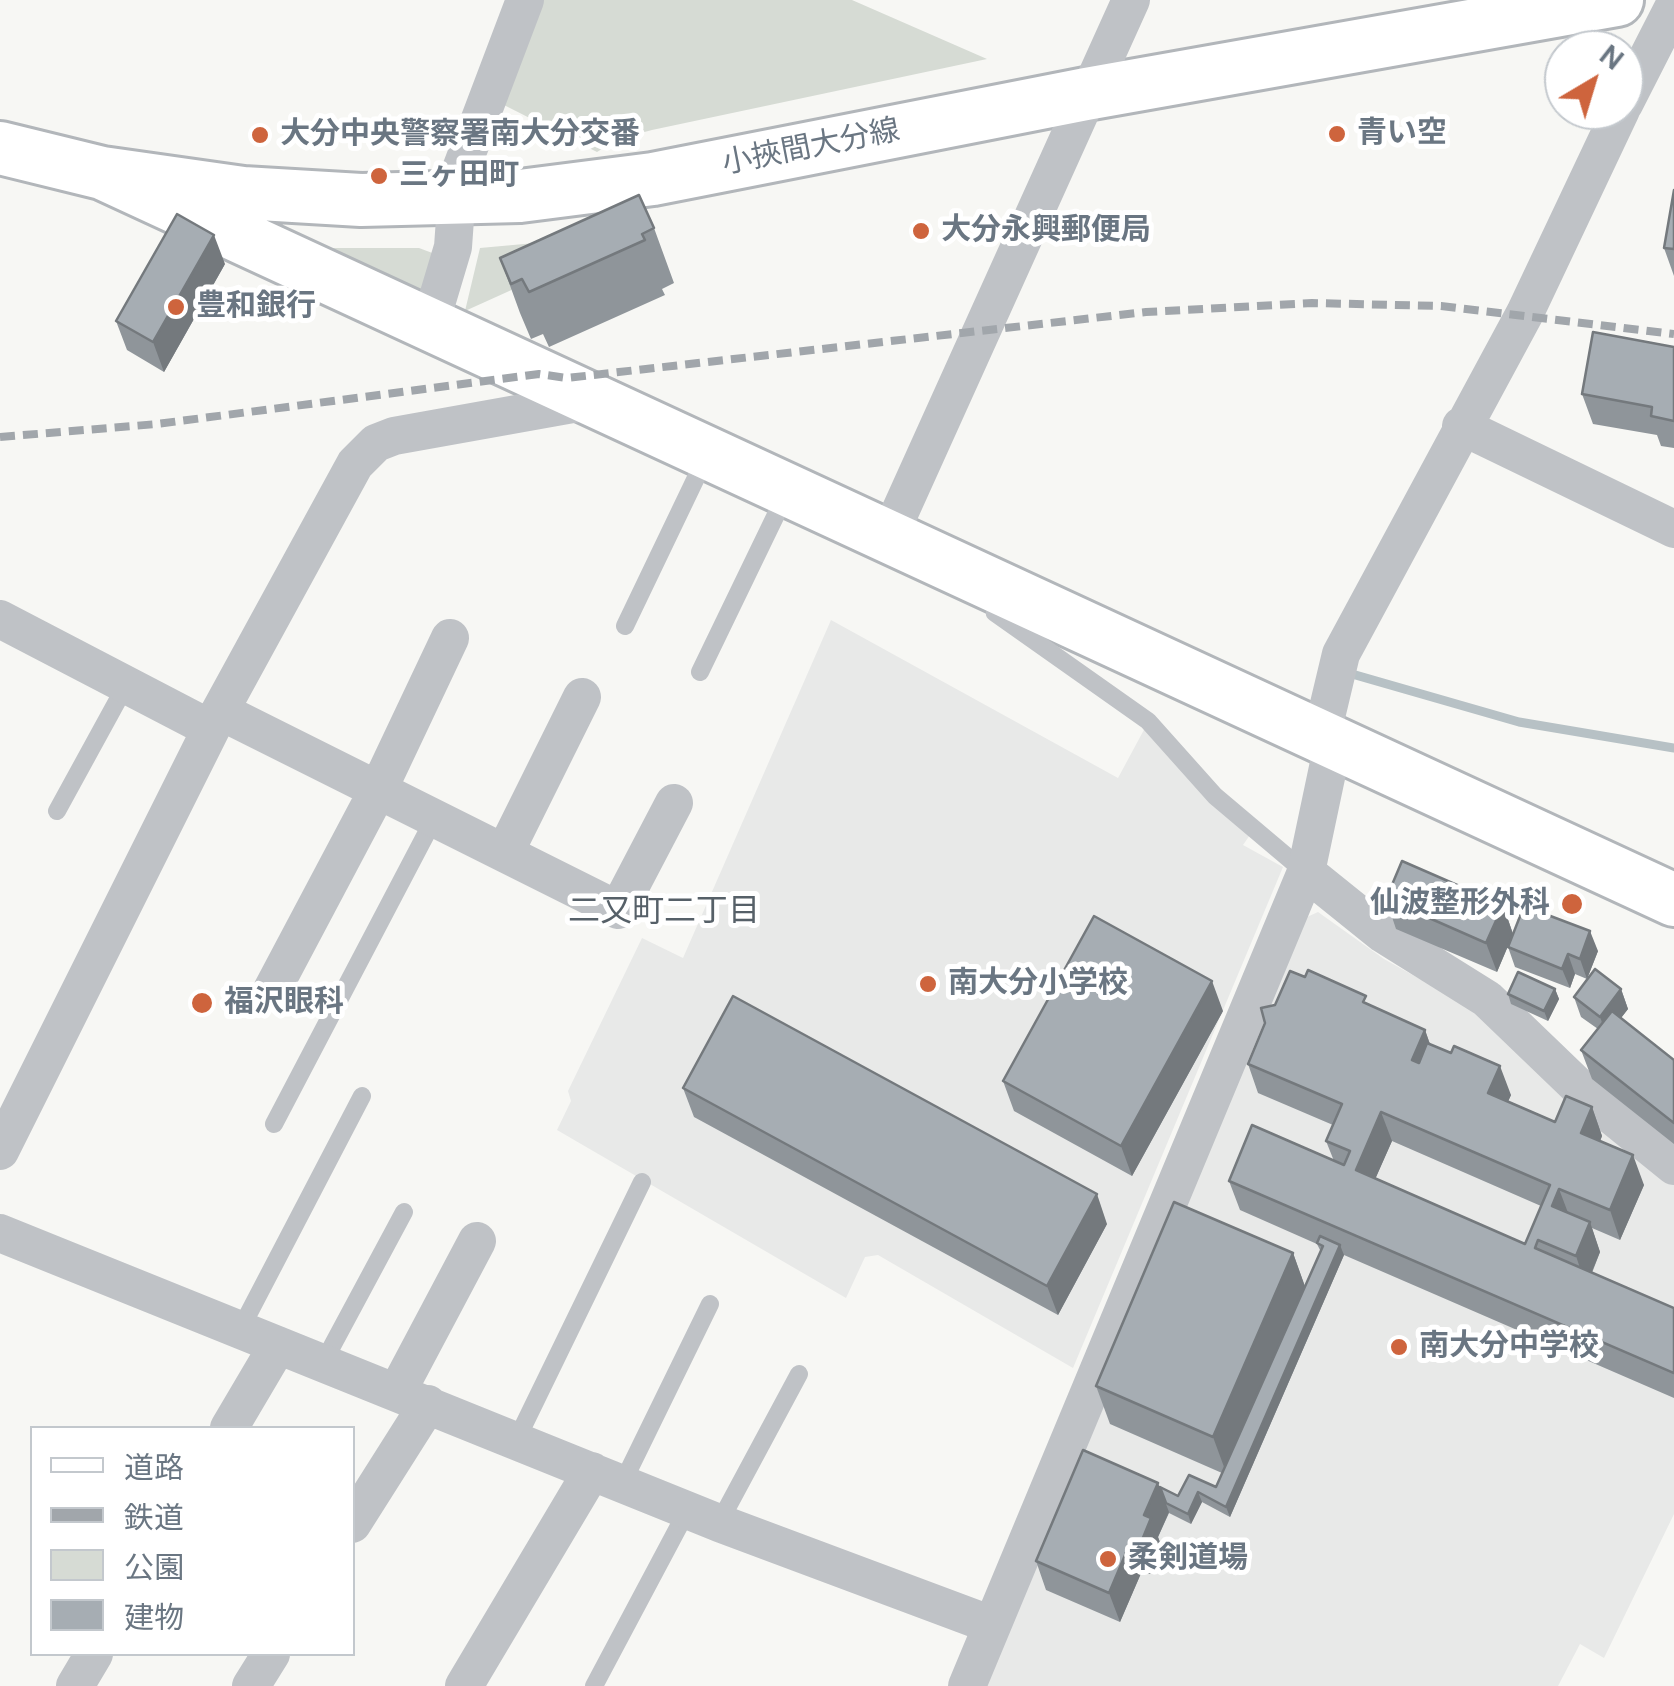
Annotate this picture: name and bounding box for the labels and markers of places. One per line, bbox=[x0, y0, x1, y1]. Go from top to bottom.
place label: 青い空 bbox=[1357, 116, 1447, 152]
place label: 大分中央警察署南大分交番 bbox=[280, 117, 640, 153]
marker: 青い空 bbox=[1326, 123, 1348, 145]
marker: 大分中央警察署南大分交番 bbox=[249, 124, 271, 146]
place label: 三ヶ田町 bbox=[399, 158, 519, 194]
marker: 三ヶ田町 bbox=[368, 165, 390, 187]
place label: 大分永興郵便局 bbox=[941, 213, 1151, 249]
marker: 大分永興郵便局 bbox=[910, 220, 932, 242]
place label: 豊和銀行 bbox=[196, 289, 316, 325]
marker: 豊和銀行 bbox=[165, 296, 187, 318]
place label: 仙波整形外科 bbox=[1370, 886, 1550, 922]
marker: 仙波整形外科 bbox=[1559, 891, 1585, 917]
place label: 南大分小学校 bbox=[948, 966, 1128, 1002]
marker: 南大分小学校 bbox=[917, 973, 939, 995]
place label: 福沢眼科 bbox=[224, 985, 344, 1021]
marker: 福沢眼科 bbox=[189, 990, 215, 1016]
place label: 南大分中学校 bbox=[1419, 1329, 1599, 1365]
marker: 南大分中学校 bbox=[1388, 1336, 1410, 1358]
place label: 柔剣道場 bbox=[1128, 1541, 1248, 1577]
marker: 柔剣道場 bbox=[1097, 1548, 1119, 1570]

